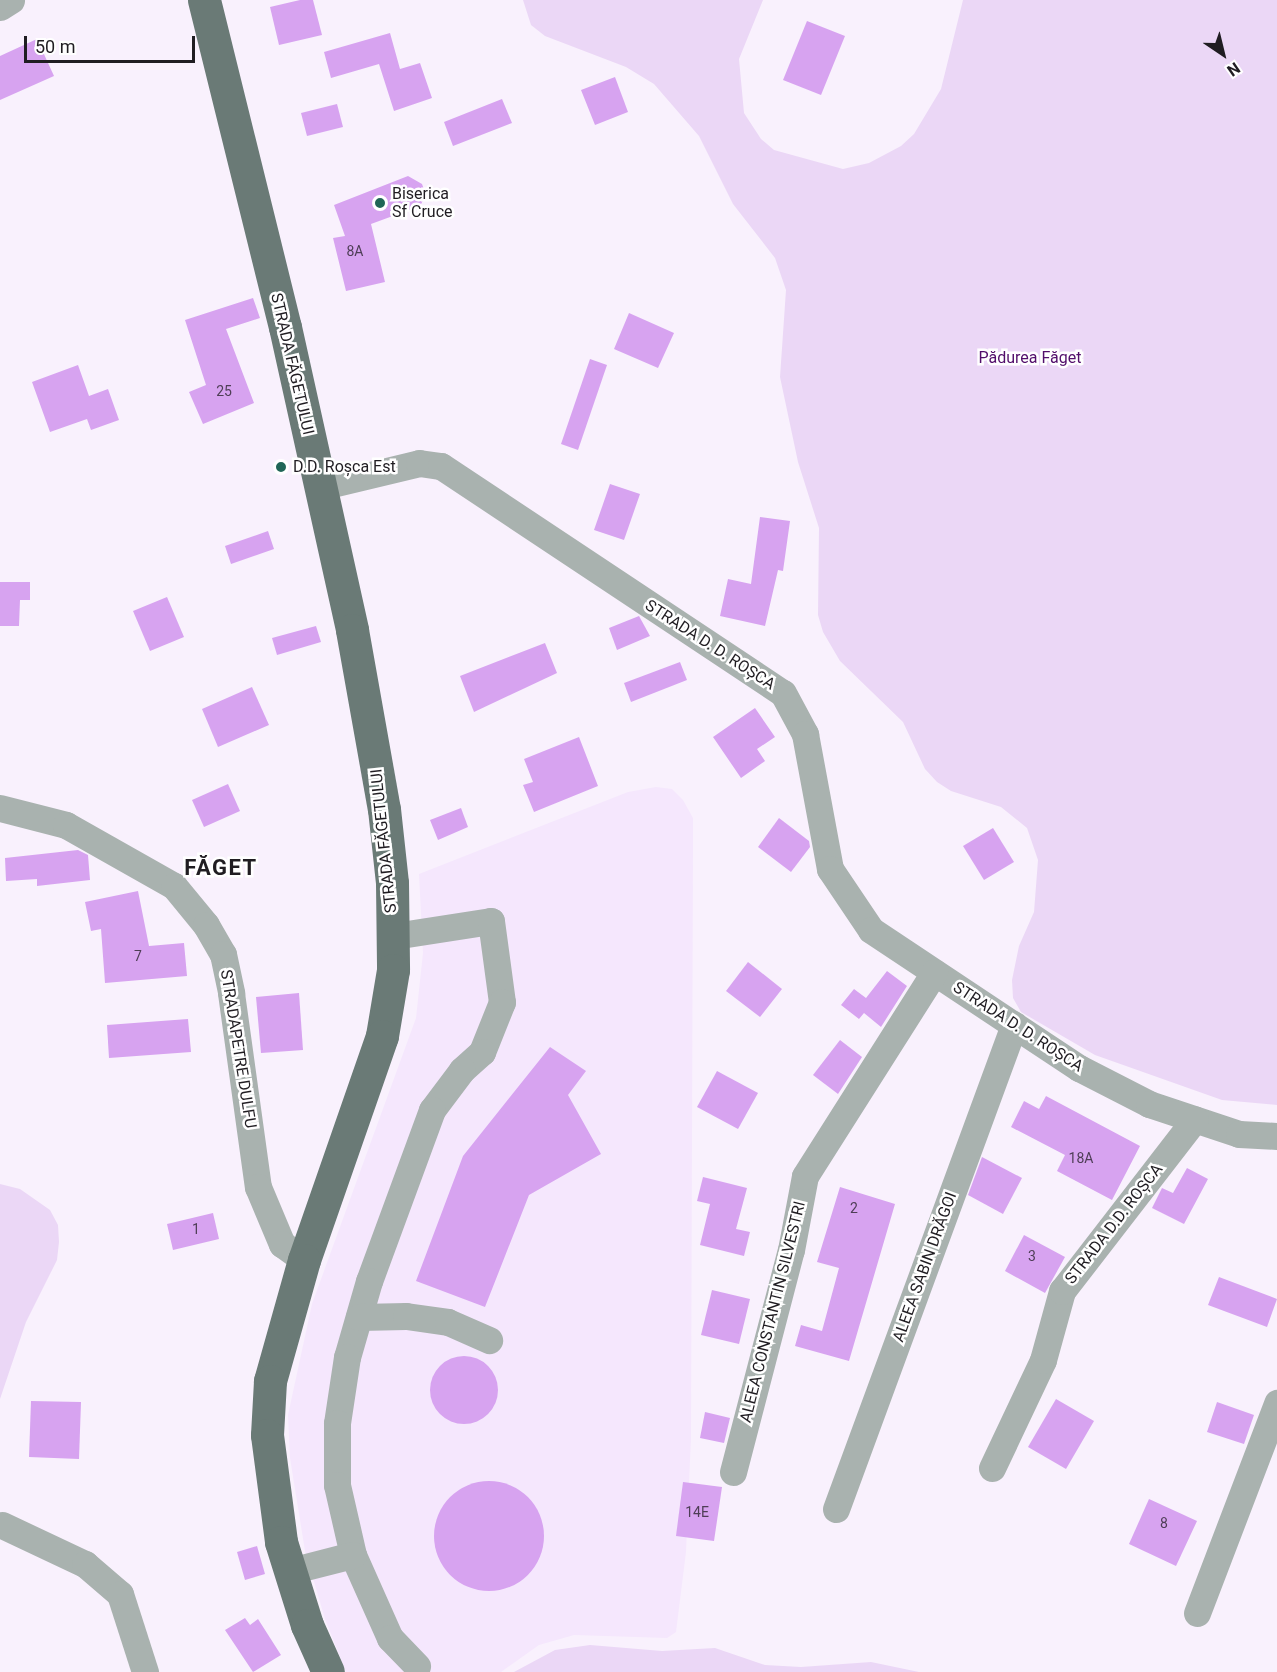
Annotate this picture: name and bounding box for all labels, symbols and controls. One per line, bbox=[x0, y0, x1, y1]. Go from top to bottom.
scale bar bbox=[27, 24, 198, 62]
north arrow bbox=[1193, 24, 1253, 84]
text: 50 m bbox=[35, 36, 75, 57]
text: N bbox=[1224, 58, 1244, 80]
place label: Biserica Sf Cruce bbox=[392, 184, 453, 222]
marker: Biserica Sf Cruce bbox=[373, 196, 387, 210]
house number: 8A bbox=[346, 243, 364, 259]
street label: STRADA FĂGETULUI bbox=[266, 291, 318, 437]
park label: Pădurea Făget bbox=[979, 348, 1081, 368]
house number: 25 bbox=[216, 383, 232, 399]
place label: D.D. Roșca Est bbox=[293, 457, 396, 477]
marker: D.D. Roșca Est bbox=[274, 460, 288, 474]
street label: STRADA D. D. ROȘCA bbox=[641, 596, 779, 694]
street label: STRADA FĂGETULUI bbox=[367, 768, 401, 914]
district label: FĂGET bbox=[184, 855, 258, 881]
house number: 7 bbox=[134, 948, 142, 964]
street label: STRADAPETRE DULFU bbox=[216, 968, 260, 1130]
street label: STRADA D. D. ROȘCA bbox=[949, 978, 1087, 1076]
house number: 18A bbox=[1069, 1150, 1093, 1166]
street label: STRADA D.D. ROȘCA bbox=[1061, 1160, 1167, 1288]
street label: ALEEA SABIN DRĂGOI bbox=[889, 1189, 961, 1345]
street label: ALEEA CONSTANTIN SILVESTRI bbox=[736, 1199, 810, 1425]
house number: 2 bbox=[850, 1200, 858, 1216]
house number: 1 bbox=[192, 1221, 200, 1237]
house number: 3 bbox=[1028, 1248, 1036, 1264]
house number: 14E bbox=[685, 1504, 709, 1520]
house number: 8 bbox=[1160, 1515, 1168, 1531]

